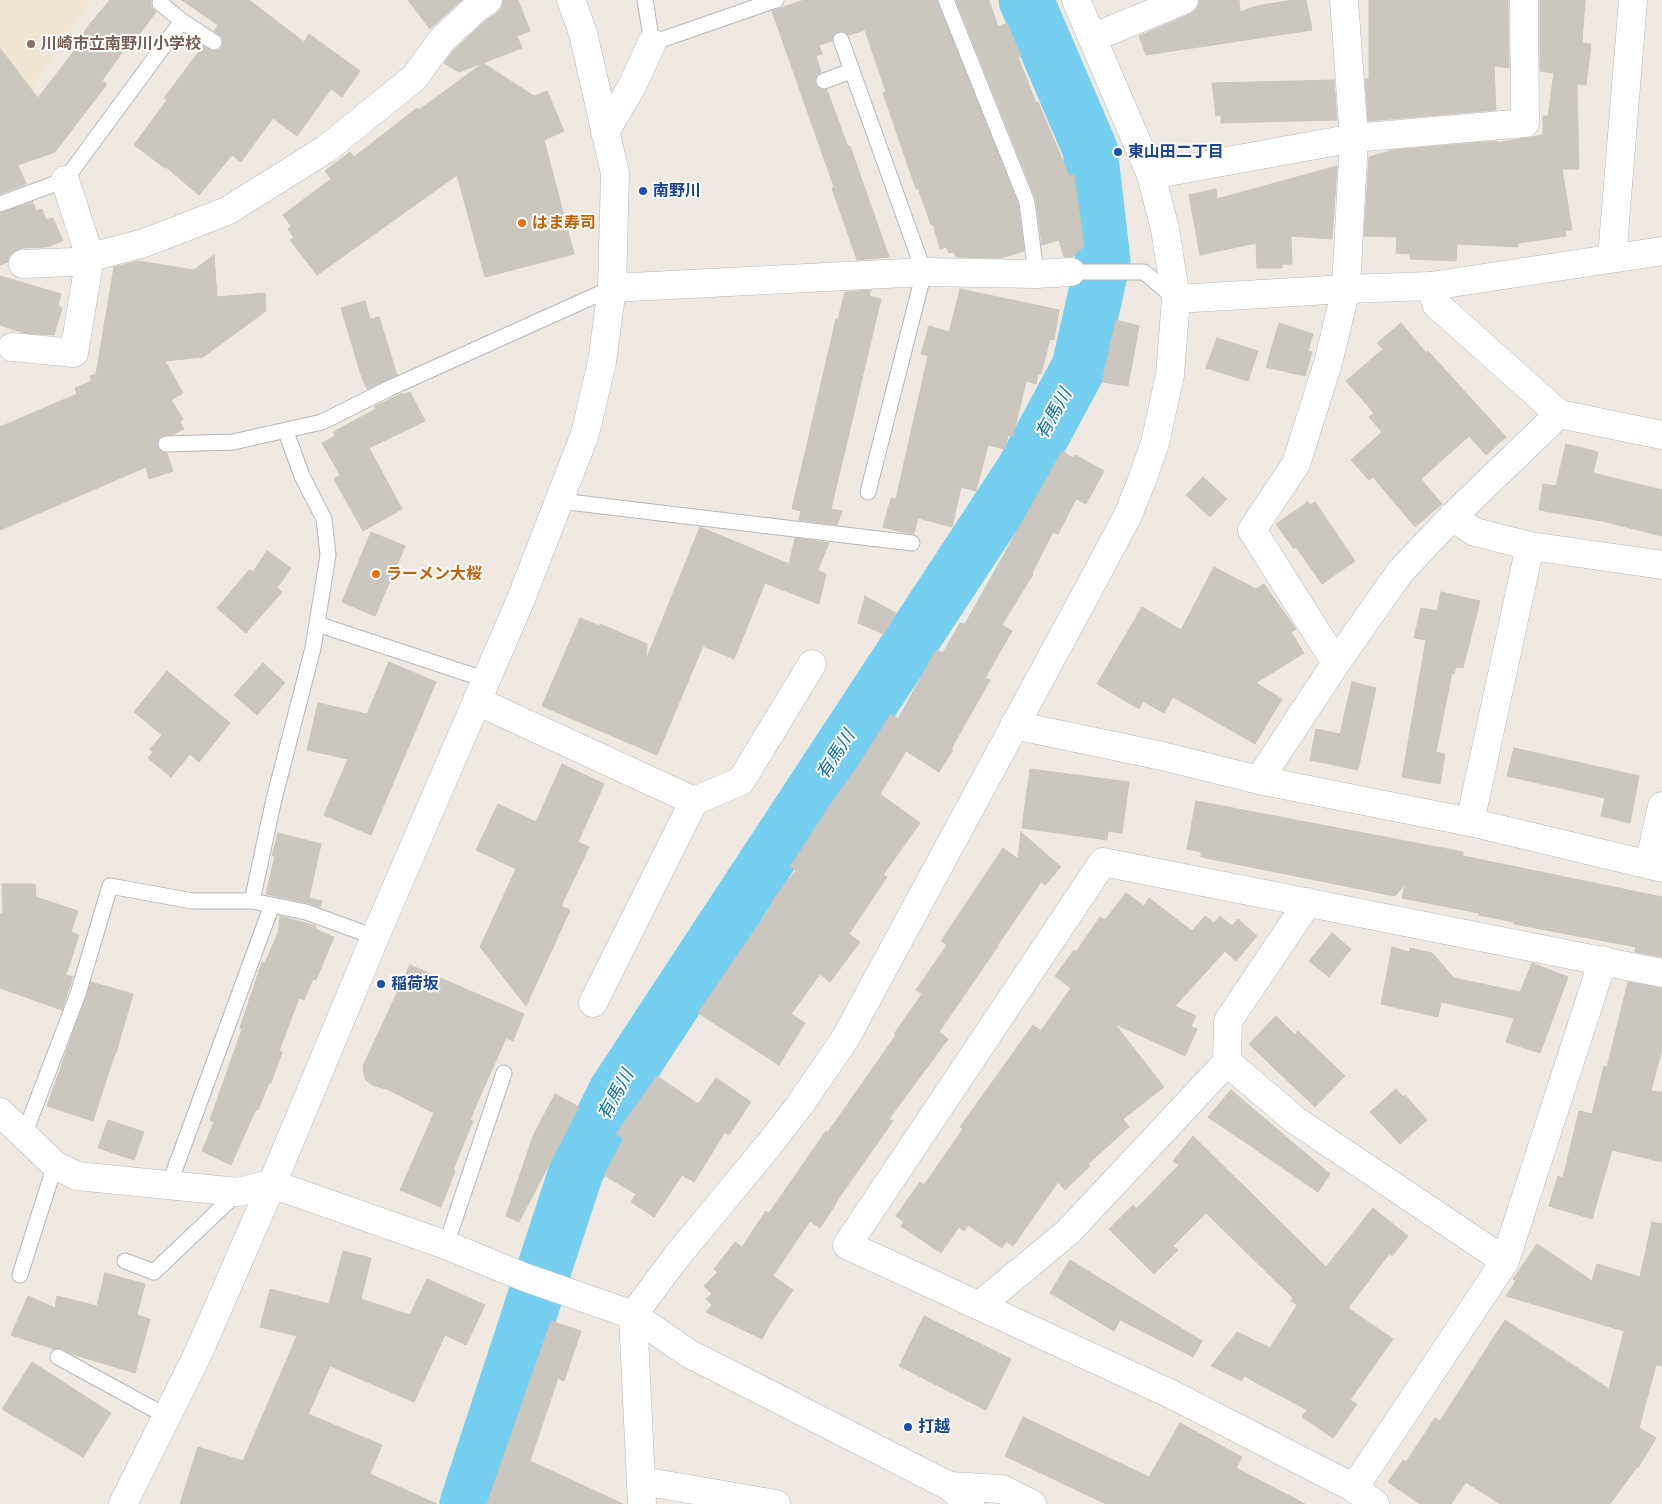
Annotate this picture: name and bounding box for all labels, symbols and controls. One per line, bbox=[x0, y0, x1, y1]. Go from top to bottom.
place label: 川崎市立南野川小学校 bbox=[41, 34, 201, 54]
marker: 川崎市立南野川小学校 bbox=[25, 38, 37, 50]
place label: 東山田二丁目 bbox=[1128, 142, 1224, 162]
marker: 東山田二丁目 bbox=[1112, 146, 1124, 158]
place label: 南野川 bbox=[653, 181, 701, 201]
marker: 南野川 bbox=[637, 185, 649, 197]
place label: はま寿司 bbox=[532, 213, 596, 233]
marker: はま寿司 bbox=[516, 217, 528, 229]
water label: 有馬川 bbox=[1031, 385, 1077, 443]
place label: ラーメン大桜 bbox=[386, 564, 482, 584]
marker: ラーメン大桜 bbox=[370, 568, 382, 580]
water label: 有馬川 bbox=[812, 726, 860, 784]
place label: 稲荷坂 bbox=[391, 974, 439, 994]
marker: 稲荷坂 bbox=[375, 978, 387, 990]
water label: 有馬川 bbox=[593, 1066, 639, 1124]
place label: 打越 bbox=[918, 1417, 950, 1437]
marker: 打越 bbox=[902, 1421, 914, 1433]

